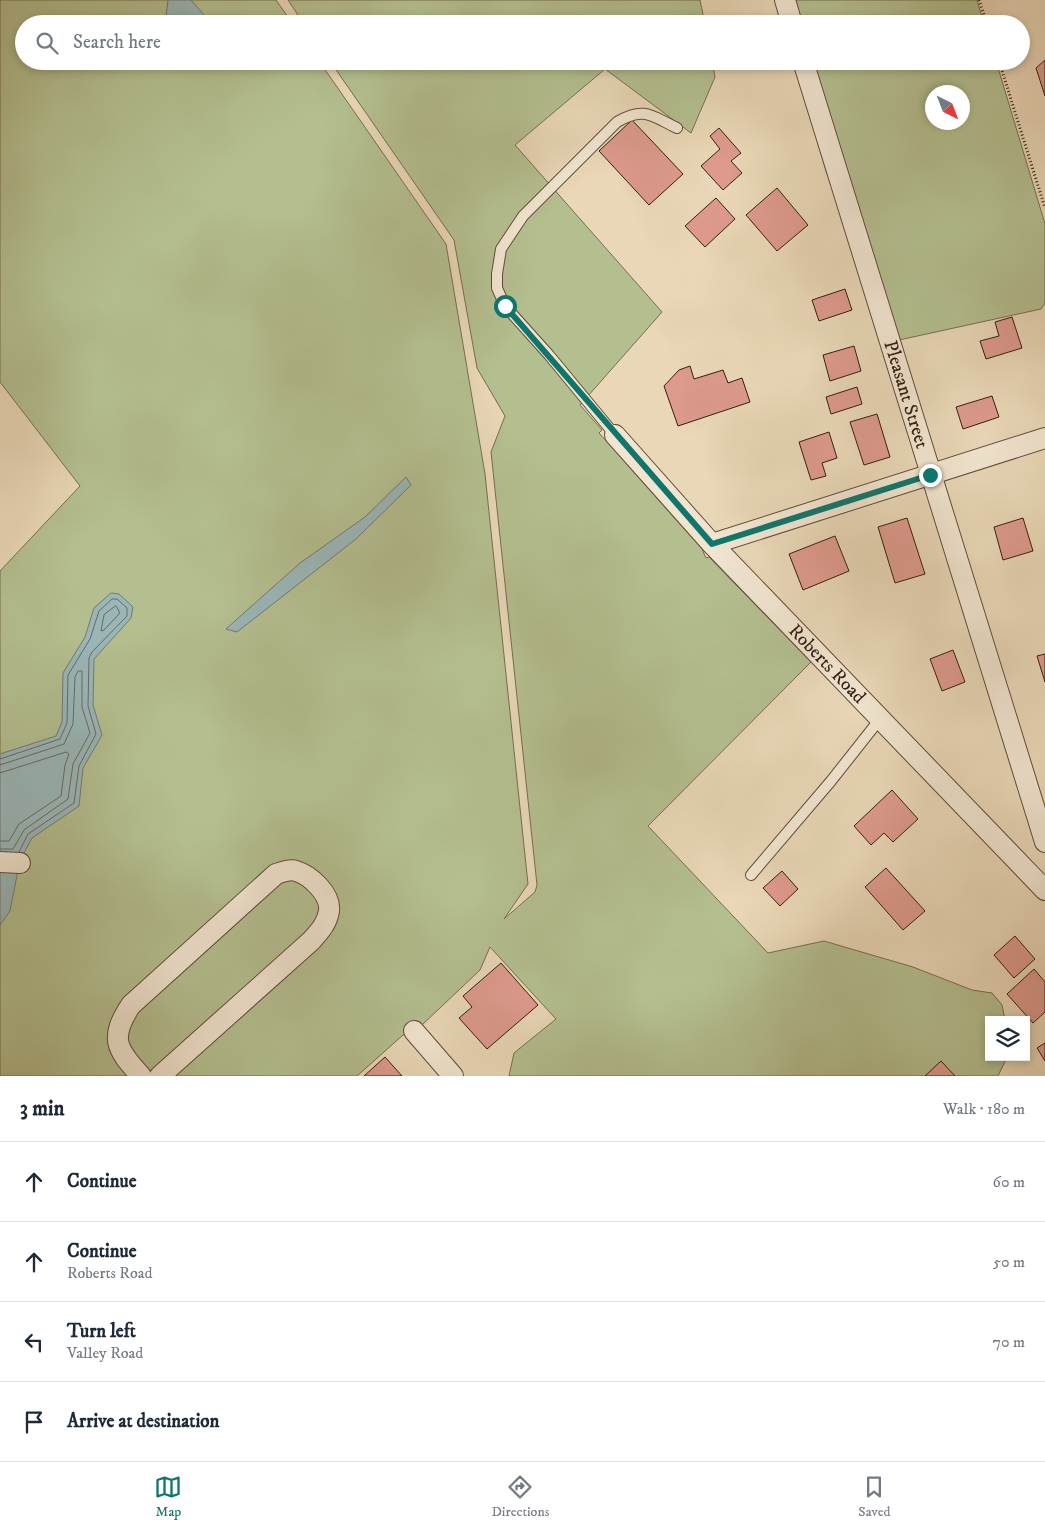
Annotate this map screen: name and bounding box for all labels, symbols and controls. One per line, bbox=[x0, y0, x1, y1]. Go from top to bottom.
search box bbox=[15, 15, 1030, 70]
icon: search bbox=[33, 29, 61, 57]
text: Search here bbox=[73, 31, 161, 54]
north arrow bbox=[925, 85, 970, 130]
route start bbox=[494, 295, 517, 318]
street label: Pleasant Street bbox=[879, 337, 934, 451]
route end bbox=[919, 464, 942, 487]
street label: Roberts Road bbox=[784, 619, 871, 709]
map controls bbox=[985, 1016, 1030, 1061]
button: layers bbox=[985, 1016, 1030, 1061]
text: 3 min bbox=[20, 1096, 65, 1122]
text: Walk · 180 m bbox=[943, 1099, 1025, 1119]
icon: ahead bbox=[20, 1168, 48, 1196]
text: Continue bbox=[67, 1170, 137, 1193]
text: 60 m bbox=[993, 1172, 1025, 1192]
text: Continue bbox=[67, 1240, 137, 1263]
icon: ahead bbox=[20, 1248, 48, 1276]
text: 50 m bbox=[993, 1252, 1025, 1272]
text: Roberts Road bbox=[67, 1263, 152, 1283]
text: Turn left bbox=[67, 1320, 136, 1343]
icon: left bbox=[20, 1328, 48, 1356]
text: 70 m bbox=[993, 1332, 1025, 1352]
text: Valley Road bbox=[67, 1343, 143, 1363]
icon: arrive bbox=[20, 1408, 48, 1436]
text: Arrive at destination bbox=[67, 1410, 219, 1433]
tab: Map bbox=[154, 1473, 182, 1521]
tab: Directions bbox=[491, 1473, 549, 1521]
tab: Saved bbox=[858, 1473, 891, 1521]

